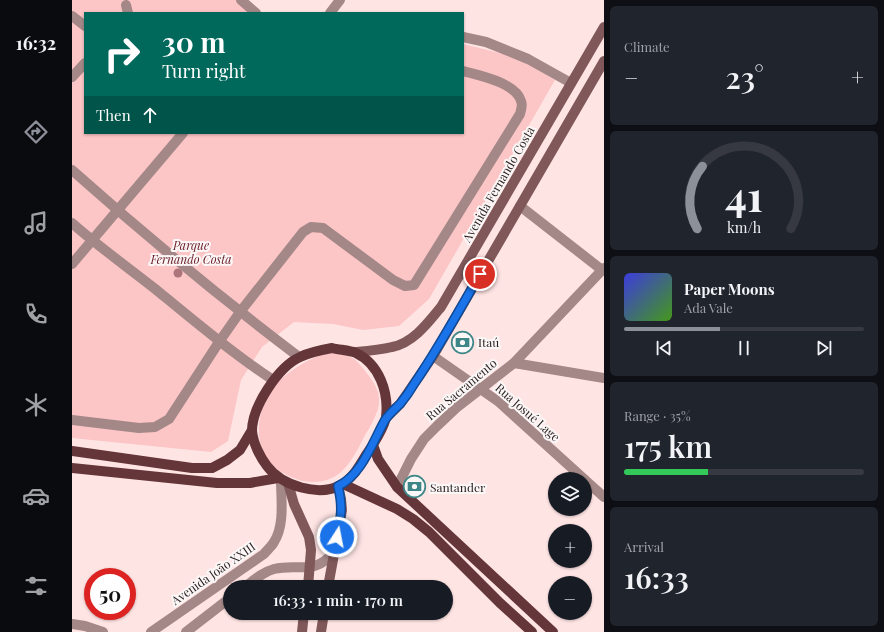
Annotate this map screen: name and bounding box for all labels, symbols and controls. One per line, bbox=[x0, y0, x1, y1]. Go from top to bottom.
text: 30 m bbox=[162, 23, 226, 60]
icon: right bbox=[96, 28, 148, 80]
text: 16:32 bbox=[16, 31, 56, 55]
text: Climate bbox=[624, 38, 670, 55]
text: 23° bbox=[726, 57, 764, 97]
text: Turn right bbox=[162, 59, 245, 83]
text: − bbox=[624, 62, 638, 92]
text: + bbox=[851, 62, 864, 92]
icon: ahead bbox=[139, 104, 161, 126]
text: Then bbox=[96, 105, 131, 125]
icon: directions bbox=[22, 118, 50, 146]
street label: Avenida Fernando Costa bbox=[458, 123, 538, 246]
text: 41 bbox=[725, 167, 763, 222]
icon: music bbox=[22, 209, 50, 237]
text: km/h bbox=[727, 217, 762, 236]
park label: Parque Fernando Costa bbox=[150, 237, 231, 267]
pin bbox=[463, 257, 497, 291]
icon: arrive bbox=[469, 263, 491, 285]
text: Paper Moons bbox=[684, 279, 775, 299]
text: Ada Vale bbox=[684, 299, 733, 316]
icon: phone bbox=[22, 300, 50, 328]
bank icon: Itaú bbox=[450, 329, 476, 355]
place label: Itaú bbox=[478, 334, 499, 350]
icon: previous bbox=[653, 337, 675, 359]
icon: pause bbox=[733, 337, 755, 359]
icon: next bbox=[813, 337, 835, 359]
street label: Rua Sacramento bbox=[422, 354, 500, 423]
street label: Rua Josué Lage bbox=[492, 380, 564, 444]
icon: climate bbox=[22, 391, 50, 419]
text: Range · 35% bbox=[624, 407, 691, 424]
text: 175 km bbox=[624, 426, 712, 466]
map controls bbox=[548, 472, 592, 620]
button: layers bbox=[548, 472, 592, 516]
bank icon: Santander bbox=[402, 474, 428, 500]
place label: Santander bbox=[430, 479, 486, 495]
icon: car bbox=[22, 482, 50, 510]
position arrow bbox=[316, 516, 358, 558]
button: + bbox=[548, 524, 592, 568]
street label: Avenida João XXIII bbox=[167, 538, 258, 609]
text: Arrival bbox=[624, 538, 664, 555]
text: 16:33 bbox=[624, 557, 689, 597]
speed limit sign: 50 bbox=[84, 568, 136, 620]
icon: filters bbox=[22, 572, 50, 600]
button: − bbox=[548, 576, 592, 620]
text: 16:33 · 1 min · 170 m bbox=[273, 590, 403, 610]

